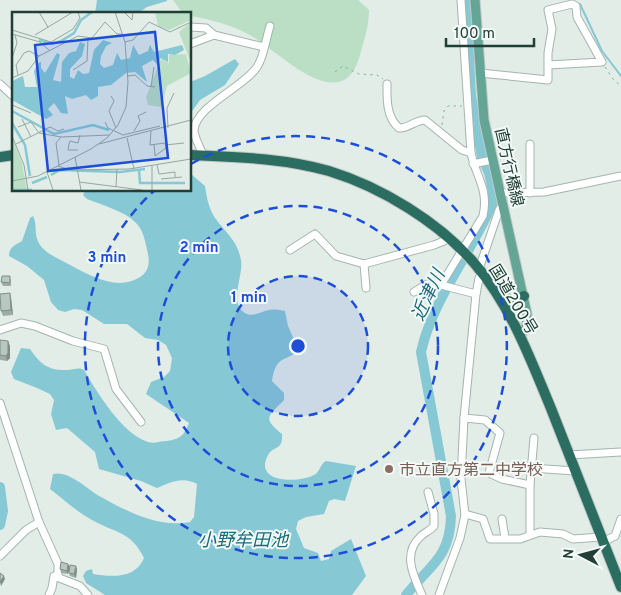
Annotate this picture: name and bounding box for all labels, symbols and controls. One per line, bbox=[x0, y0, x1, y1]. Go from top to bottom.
inset map bbox=[12, 12, 191, 191]
scale bar bbox=[446, 15, 534, 47]
text: 100 m bbox=[454, 25, 495, 44]
street label: 直方行橋線 bbox=[489, 126, 527, 209]
text: 2 min bbox=[179, 239, 219, 258]
text: 3 min bbox=[87, 249, 127, 268]
street label: 国道200号 bbox=[484, 261, 541, 339]
water label: 近津川 bbox=[408, 264, 452, 325]
text: 1 min bbox=[231, 289, 267, 308]
centre of rings bbox=[289, 337, 307, 355]
place label: 市立直方第二中学校 bbox=[399, 461, 543, 481]
marker: 市立直方第二中学校 bbox=[383, 463, 395, 475]
water label: 小野牟田池 bbox=[198, 530, 290, 553]
north arrow bbox=[556, 530, 606, 580]
text: N bbox=[561, 548, 579, 560]

